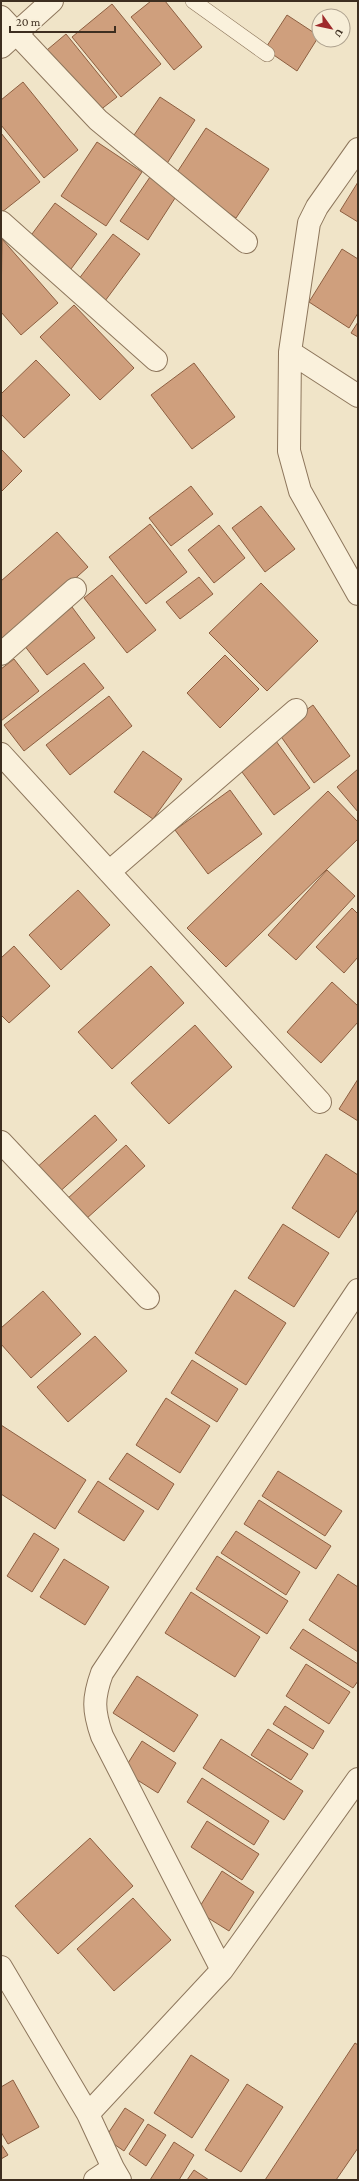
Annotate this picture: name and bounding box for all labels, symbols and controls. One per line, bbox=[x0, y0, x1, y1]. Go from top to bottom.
scale bar bbox=[10, 8, 115, 34]
north arrow bbox=[311, 8, 351, 48]
text: 20 m bbox=[16, 15, 41, 29]
text: U bbox=[332, 27, 346, 40]

